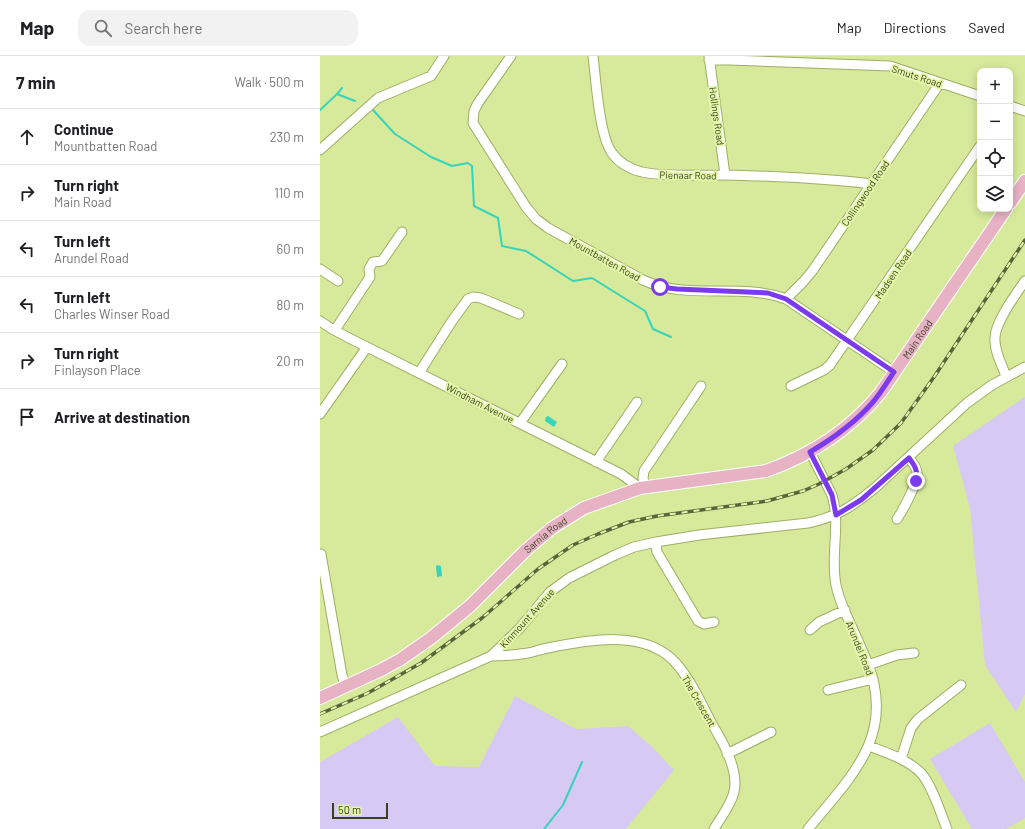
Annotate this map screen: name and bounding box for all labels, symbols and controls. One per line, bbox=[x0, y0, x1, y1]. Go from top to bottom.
search box bbox=[78, 10, 358, 46]
text: Map bbox=[20, 16, 54, 39]
icon: search bbox=[92, 17, 114, 39]
text: Search here bbox=[124, 19, 202, 37]
text: Map bbox=[837, 19, 862, 36]
text: Directions bbox=[884, 19, 946, 36]
text: Saved bbox=[968, 19, 1005, 36]
street label: Smuts Road bbox=[890, 62, 944, 90]
map controls bbox=[977, 68, 1013, 212]
button: + bbox=[977, 68, 1013, 104]
text: 7 min bbox=[16, 72, 56, 92]
text: Walk · 500 m bbox=[234, 74, 304, 90]
street label: Hollings Road bbox=[707, 86, 727, 146]
button: − bbox=[977, 104, 1013, 140]
text: Continue bbox=[54, 120, 114, 138]
icon: ahead bbox=[16, 126, 38, 148]
text: 230 m bbox=[270, 129, 304, 145]
text: Mountbatten Road bbox=[54, 138, 157, 154]
button: locate bbox=[977, 140, 1013, 176]
street label: Collingwood Road bbox=[839, 158, 891, 228]
street label: Pienaar Road bbox=[659, 169, 717, 181]
text: Turn right bbox=[54, 176, 119, 194]
button: layers bbox=[977, 176, 1013, 212]
icon: right bbox=[16, 182, 38, 204]
text: 110 m bbox=[274, 185, 304, 201]
text: Main Road bbox=[54, 194, 112, 210]
text: Turn left bbox=[54, 232, 110, 250]
street label: Mountbatten Road bbox=[567, 234, 643, 284]
icon: left bbox=[16, 238, 38, 260]
text: 60 m bbox=[277, 241, 304, 257]
street label: Madsen Road bbox=[872, 247, 914, 301]
text: Arundel Road bbox=[54, 250, 129, 266]
route start bbox=[651, 278, 669, 296]
text: Turn left bbox=[54, 288, 110, 306]
icon: left bbox=[16, 294, 38, 316]
text: 80 m bbox=[277, 297, 304, 313]
text: Charles Winser Road bbox=[54, 306, 170, 322]
street label: Main Road bbox=[900, 317, 935, 361]
text: Turn right bbox=[54, 344, 119, 362]
icon: right bbox=[16, 350, 38, 372]
text: 20 m bbox=[276, 353, 304, 369]
text: Finlayson Place bbox=[54, 362, 141, 378]
street label: Windham Avenue bbox=[444, 381, 516, 425]
icon: arrive bbox=[16, 406, 38, 428]
text: Arrive at destination bbox=[54, 408, 190, 426]
route end bbox=[907, 472, 925, 490]
street label: Sarnia Road bbox=[521, 514, 569, 555]
street label: Kinmount Avenue bbox=[497, 586, 557, 650]
street label: Arundel Road bbox=[844, 619, 876, 677]
street label: The Crescent bbox=[679, 673, 719, 729]
scale bar bbox=[332, 801, 388, 820]
text: 50 m bbox=[338, 803, 361, 816]

